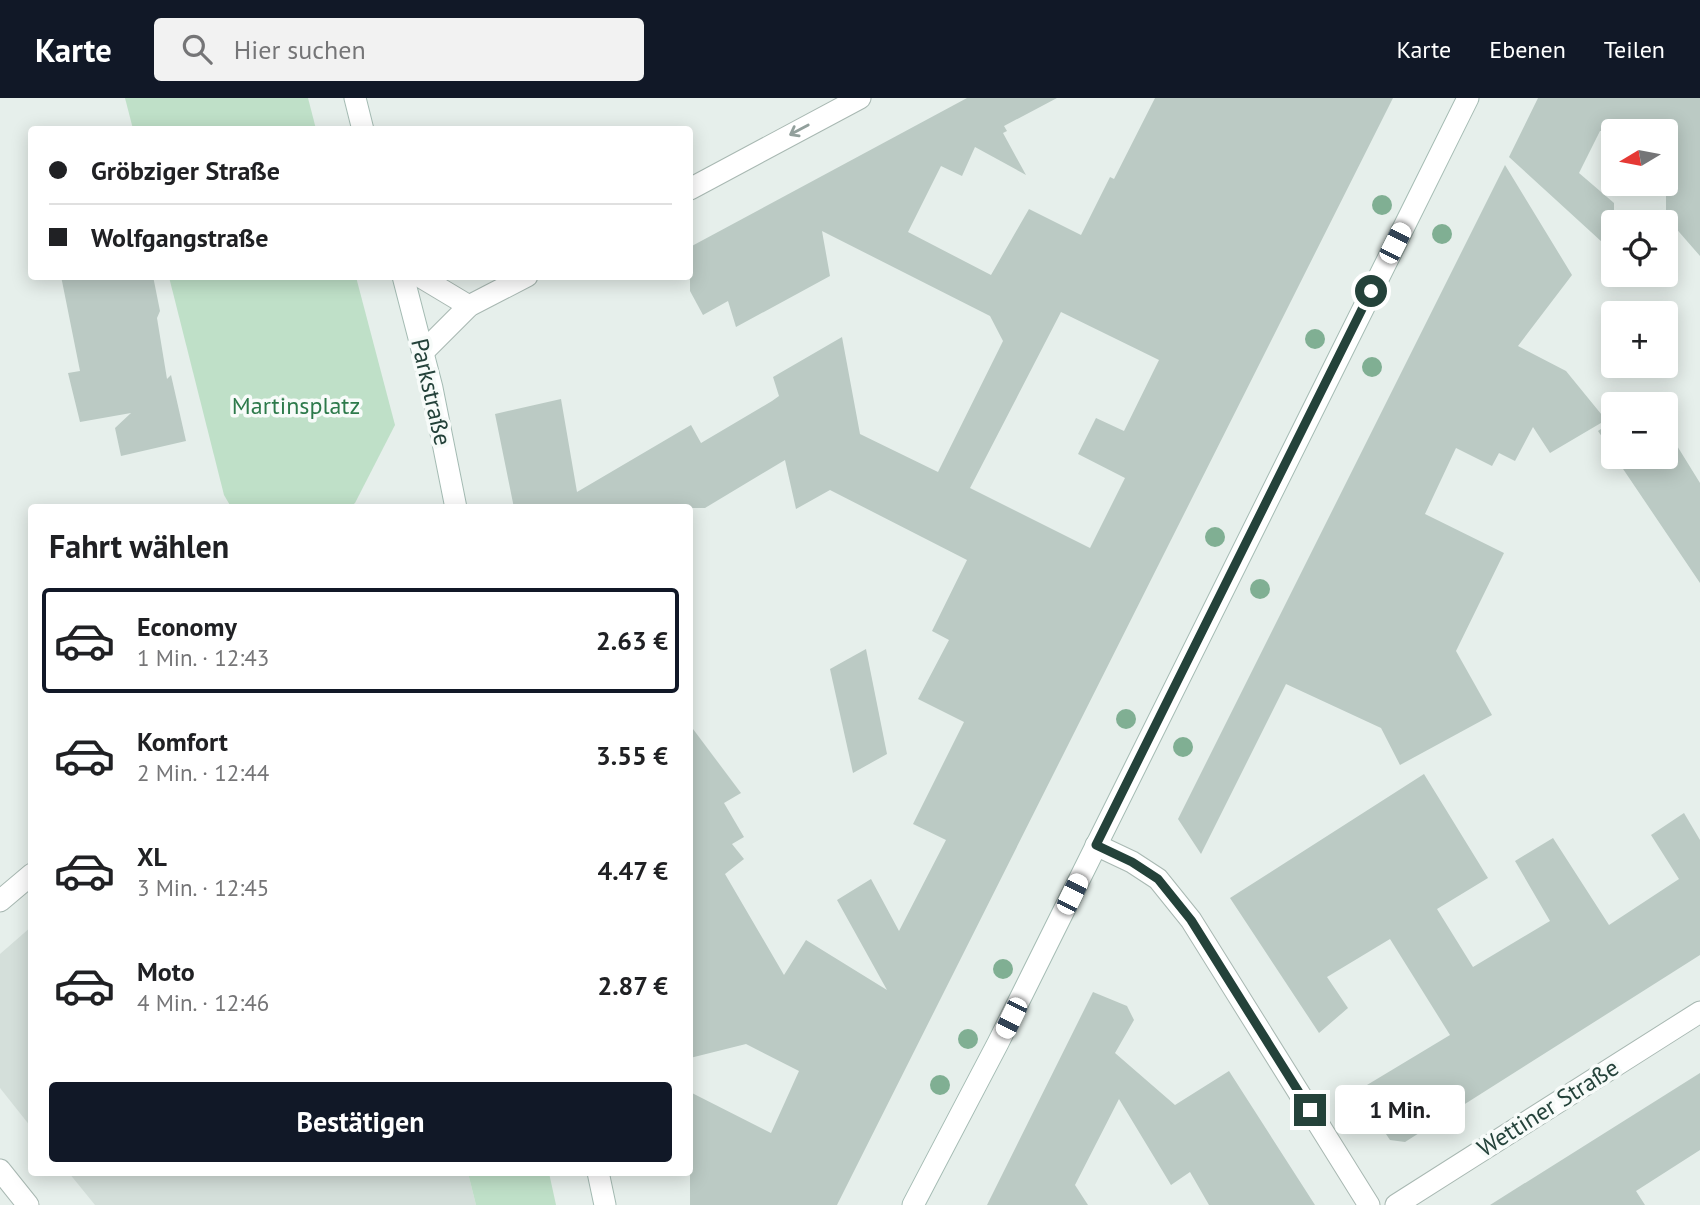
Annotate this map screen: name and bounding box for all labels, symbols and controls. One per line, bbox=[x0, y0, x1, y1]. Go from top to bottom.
search box bbox=[154, 18, 644, 81]
text: Karte bbox=[35, 28, 112, 71]
icon: search bbox=[178, 30, 216, 68]
text: Hier suchen bbox=[234, 33, 366, 66]
text: Karte bbox=[1397, 34, 1451, 65]
text: Ebenen bbox=[1489, 34, 1566, 65]
text: Teilen bbox=[1604, 34, 1665, 65]
north arrow bbox=[1601, 119, 1678, 196]
map controls bbox=[1601, 119, 1678, 469]
one-way arrow bbox=[789, 124, 810, 137]
text: Gröbziger Straße bbox=[91, 154, 280, 187]
button: locate bbox=[1601, 210, 1678, 287]
car bbox=[1377, 220, 1414, 266]
text: Wolfgangstraße bbox=[91, 221, 268, 254]
route start bbox=[1355, 275, 1387, 307]
button: + bbox=[1601, 301, 1678, 378]
street label: Parkstraße bbox=[404, 335, 459, 448]
park label: Martinsplatz bbox=[232, 390, 360, 421]
button: − bbox=[1601, 392, 1678, 469]
text: Fahrt wählen bbox=[49, 525, 229, 567]
icon: car bbox=[53, 609, 116, 672]
text: Economy bbox=[137, 610, 237, 643]
text: 2.63 € bbox=[596, 624, 668, 657]
text: 1 Min. · 12:43 bbox=[137, 643, 269, 672]
icon: car bbox=[53, 724, 116, 787]
text: Komfort bbox=[137, 725, 228, 758]
text: 3.55 € bbox=[596, 739, 668, 772]
text: 2 Min. · 12:44 bbox=[137, 758, 269, 787]
icon: car bbox=[53, 839, 116, 902]
text: XL bbox=[137, 840, 167, 873]
text: 4.47 € bbox=[597, 854, 668, 887]
car bbox=[1054, 871, 1091, 917]
text: 3 Min. · 12:45 bbox=[137, 873, 269, 902]
icon: car bbox=[53, 954, 116, 1017]
text: Moto bbox=[137, 955, 195, 988]
text: 2.87 € bbox=[597, 969, 668, 1002]
text: 4 Min. · 12:46 bbox=[137, 988, 269, 1017]
car bbox=[993, 995, 1030, 1041]
street label: Wettiner Straße bbox=[1471, 1052, 1624, 1163]
button: Bestätigen bbox=[49, 1082, 672, 1162]
callout: 1 Min. bbox=[1334, 1086, 1464, 1134]
route end bbox=[1294, 1094, 1326, 1126]
text: 1 Min. bbox=[1369, 1095, 1431, 1124]

